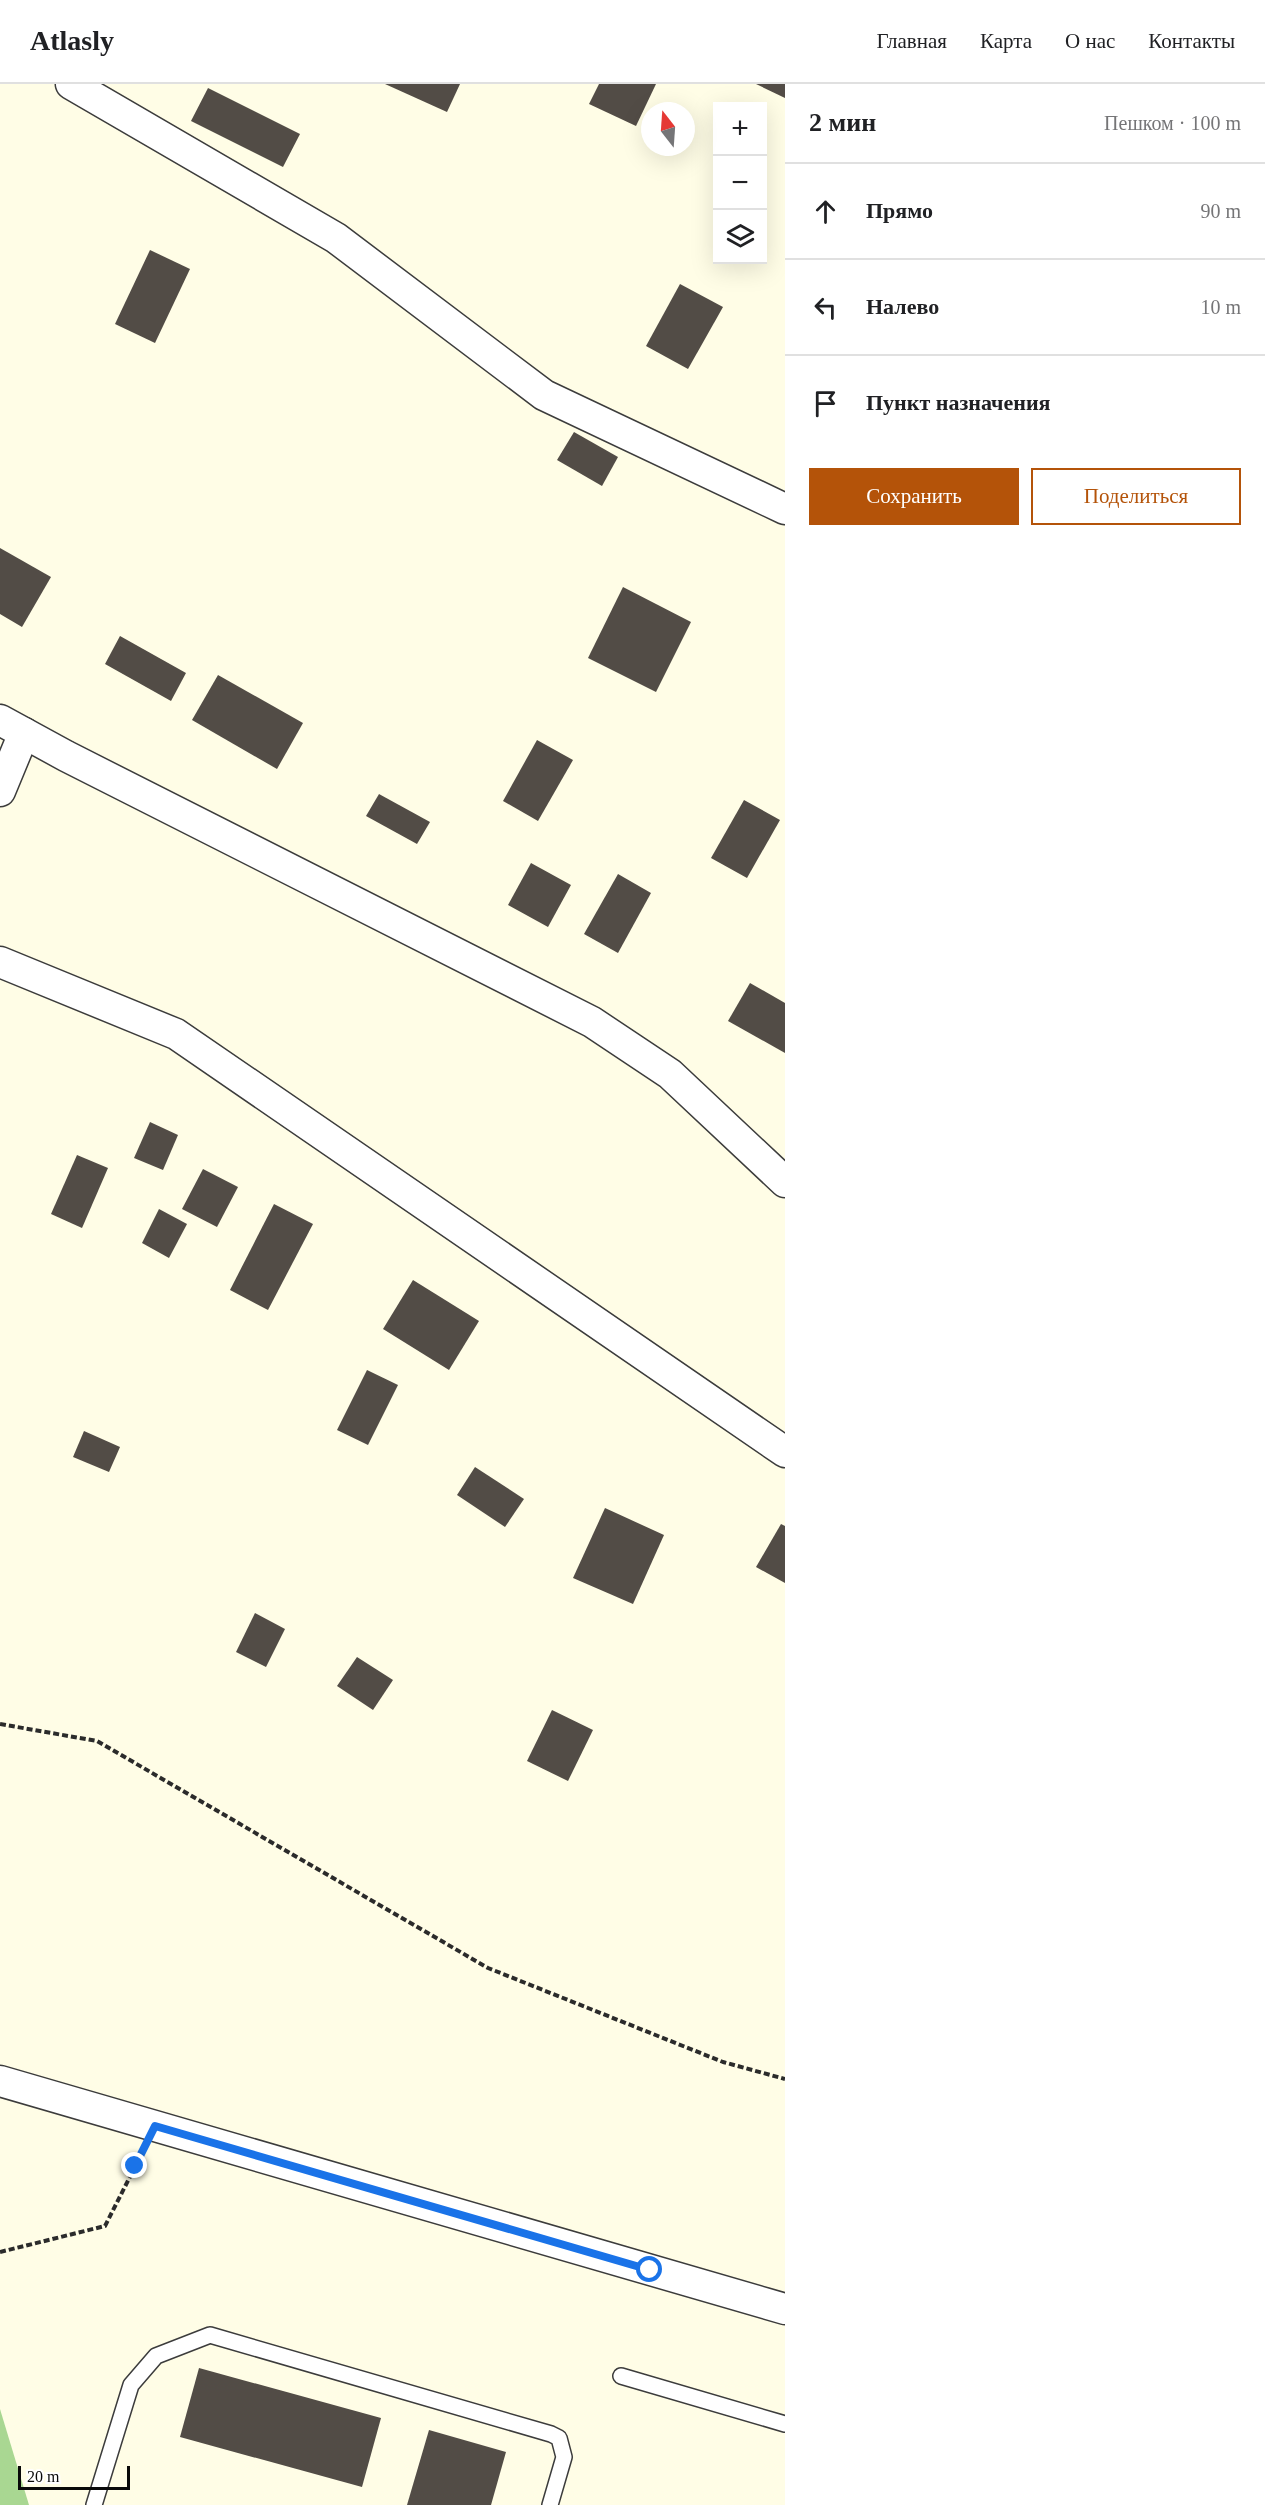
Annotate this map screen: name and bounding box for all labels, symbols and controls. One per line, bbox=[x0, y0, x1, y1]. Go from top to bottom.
text: Atlasly bbox=[30, 25, 114, 56]
text: Главная bbox=[877, 29, 947, 53]
text: Карта bbox=[980, 29, 1032, 53]
text: О нас bbox=[1065, 29, 1115, 53]
text: Контакты bbox=[1148, 29, 1235, 53]
north arrow bbox=[641, 102, 695, 156]
map controls bbox=[713, 102, 767, 264]
button: + bbox=[713, 102, 767, 156]
text: 2 мин bbox=[809, 108, 876, 137]
text: Пешком · 100 m bbox=[1104, 112, 1241, 134]
button: − bbox=[713, 156, 767, 210]
icon: ahead bbox=[809, 195, 842, 228]
text: Прямо bbox=[866, 198, 933, 223]
text: 90 m bbox=[1200, 200, 1241, 222]
button: layers bbox=[713, 210, 767, 264]
icon: left bbox=[809, 291, 842, 324]
text: Налево bbox=[866, 294, 939, 319]
text: 10 m bbox=[1200, 296, 1241, 318]
icon: arrive bbox=[809, 387, 842, 420]
text: Пункт назначения bbox=[866, 390, 1051, 415]
button: Сохранить bbox=[809, 468, 1019, 525]
button: Поделиться bbox=[1031, 468, 1241, 525]
route end bbox=[121, 2152, 147, 2178]
route start bbox=[636, 2256, 662, 2282]
scale bar bbox=[18, 2463, 130, 2490]
text: 20 m bbox=[27, 2468, 59, 2485]

